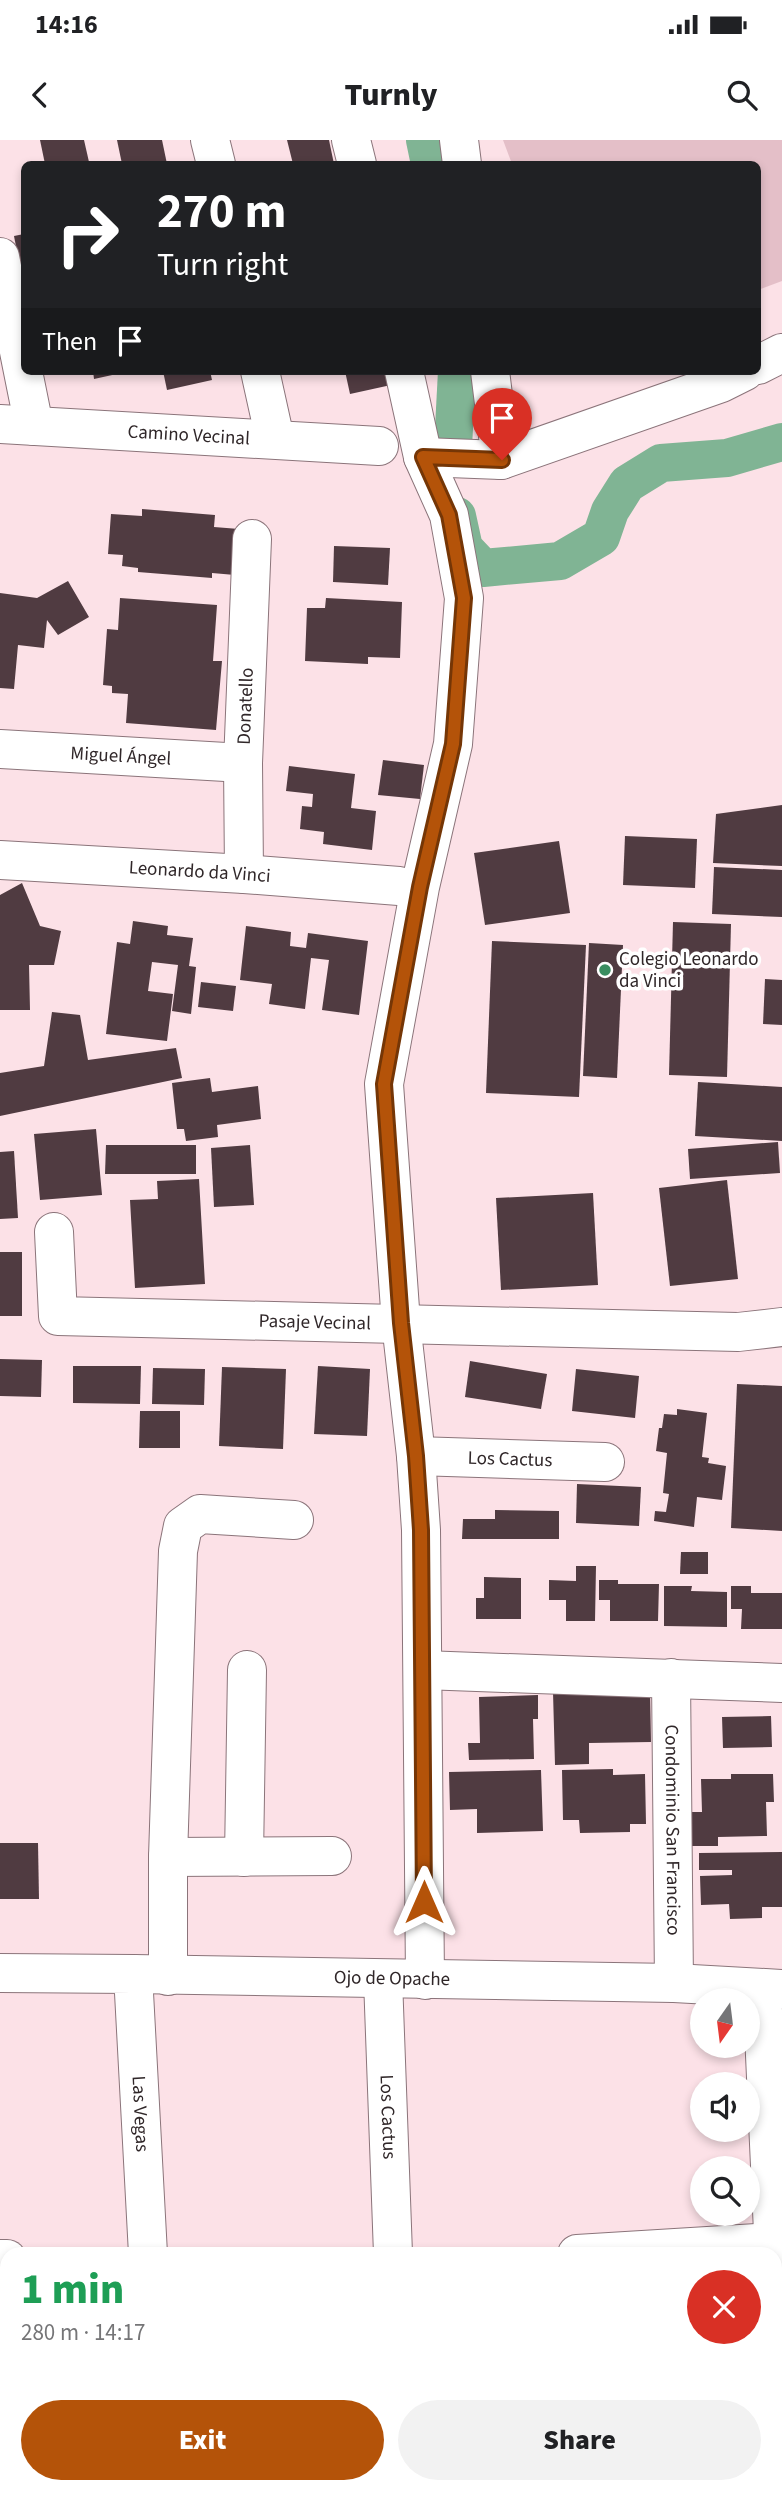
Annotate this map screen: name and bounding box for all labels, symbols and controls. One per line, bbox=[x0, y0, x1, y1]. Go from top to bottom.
text: 14:16 bbox=[35, 6, 98, 43]
text: Turnly bbox=[345, 72, 437, 118]
icon: back bbox=[21, 76, 59, 114]
icon: search bbox=[723, 76, 761, 114]
text: 270 m bbox=[157, 177, 286, 247]
icon: right bbox=[42, 189, 133, 280]
text: Turn right bbox=[157, 242, 288, 288]
icon: arrive bbox=[111, 322, 149, 360]
text: Then bbox=[42, 323, 97, 360]
pin bbox=[472, 388, 532, 460]
icon: arrive bbox=[483, 399, 521, 437]
street label: Camino Vecinal bbox=[127, 418, 251, 452]
street label: Donatello bbox=[230, 667, 260, 745]
street label: Miguel Ángel bbox=[70, 740, 172, 772]
street label: Leonardo da Vinci bbox=[128, 854, 272, 890]
place label: Colegio Leonardo da Vinci bbox=[619, 946, 759, 995]
marker: Colegio Leonardo da Vinci bbox=[597, 962, 613, 978]
street label: Pasaje Vecinal bbox=[258, 1307, 371, 1337]
street label: Los Cactus bbox=[467, 1444, 553, 1474]
street label: Condominio San Francisco bbox=[658, 1724, 687, 1936]
position arrow bbox=[387, 1865, 461, 1939]
street label: Ojo de Opache bbox=[334, 1964, 450, 1993]
north arrow bbox=[690, 1988, 760, 2058]
map controls bbox=[690, 1988, 760, 2226]
button: sound bbox=[690, 2072, 760, 2142]
street label: Los Cactus bbox=[373, 2074, 403, 2160]
street label: Las Vegas bbox=[125, 2075, 156, 2153]
button: search bbox=[690, 2156, 760, 2226]
text: 1 min bbox=[21, 2260, 124, 2320]
button: close bbox=[687, 2270, 761, 2344]
text: 280 m · 14:17 bbox=[21, 2316, 145, 2349]
button: Exit bbox=[21, 2400, 384, 2480]
button: Share bbox=[398, 2400, 761, 2480]

